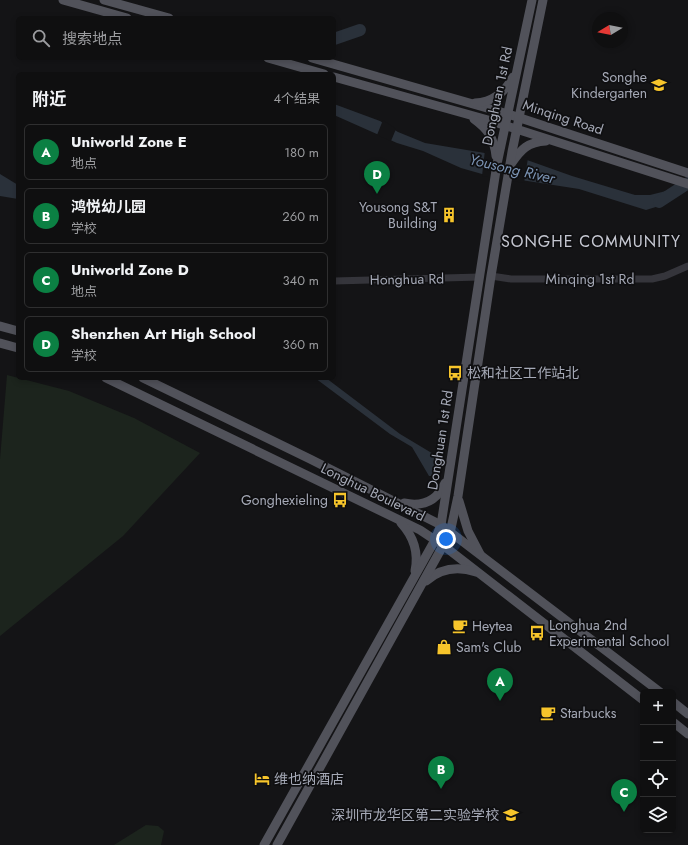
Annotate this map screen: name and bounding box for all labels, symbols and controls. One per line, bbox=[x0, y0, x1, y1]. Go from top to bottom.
north arrow bbox=[592, 12, 628, 48]
search box bbox=[16, 16, 336, 60]
icon: search bbox=[30, 27, 52, 49]
text: 搜索地点 bbox=[62, 28, 122, 50]
street label: Donghuan 1st Rd bbox=[477, 45, 517, 147]
place label: Songhe Kindergarten bbox=[571, 67, 647, 103]
school or university icon: Songhe Kindergarten bbox=[650, 76, 668, 94]
text: 附近 bbox=[32, 87, 66, 111]
text: 4个结果 bbox=[273, 89, 320, 108]
street label: Minqing Road bbox=[520, 95, 606, 139]
text: Uniworld Zone E bbox=[71, 131, 187, 153]
text: A bbox=[41, 143, 51, 162]
text: 180 m bbox=[284, 143, 319, 162]
water label: Yousong River bbox=[467, 148, 558, 190]
text: 地点 bbox=[71, 154, 97, 173]
pin: D bbox=[364, 161, 390, 194]
text: 鸿悦幼儿园 bbox=[71, 196, 146, 218]
place label: Yousong S&T Building bbox=[359, 197, 437, 233]
building icon: Yousong S&T Building bbox=[440, 206, 458, 224]
text: B bbox=[42, 207, 50, 226]
text: 260 m bbox=[282, 207, 319, 226]
text: 学校 bbox=[71, 219, 97, 238]
district label: SONGHE COMMUNITY bbox=[501, 230, 681, 253]
text: Uniworld Zone D bbox=[71, 259, 189, 281]
street label: Honghua Rd bbox=[370, 268, 444, 290]
street label: Minqing 1st Rd bbox=[546, 269, 634, 289]
text: C bbox=[41, 271, 51, 290]
text: 340 m bbox=[282, 271, 319, 290]
text: 地点 bbox=[71, 282, 97, 301]
text: Shenzhen Art High School bbox=[71, 323, 256, 345]
text: D bbox=[41, 335, 51, 354]
text: 360 m bbox=[283, 335, 319, 354]
text: 学校 bbox=[71, 346, 97, 365]
place label: 松和社区工作站北 bbox=[467, 363, 579, 383]
bus stop icon: 松和社区工作站北 bbox=[446, 364, 464, 382]
street label: Donghuan 1st Rd bbox=[422, 389, 458, 491]
street label: Longhua Boulevard bbox=[318, 458, 428, 526]
place label: Gonghexieling bbox=[241, 490, 328, 510]
bus stop icon: Gonghexieling bbox=[331, 491, 349, 509]
your location bbox=[436, 529, 456, 549]
place label: Longhua 2nd Experimental School bbox=[549, 615, 669, 651]
place label: Heytea bbox=[472, 616, 512, 636]
cafe icon: Heytea bbox=[451, 617, 469, 635]
bus stop icon: Longhua 2nd Experimental School bbox=[528, 624, 546, 642]
place label: Sam's Club bbox=[456, 637, 521, 657]
shop icon: Sam's Club bbox=[435, 638, 453, 656]
pin: A bbox=[487, 668, 513, 701]
map controls bbox=[640, 689, 676, 833]
button: + bbox=[640, 689, 676, 725]
place label: Starbucks bbox=[560, 703, 617, 723]
cafe icon: Starbucks bbox=[539, 704, 557, 722]
button: − bbox=[640, 725, 676, 761]
pin: B bbox=[428, 756, 454, 789]
button: locate bbox=[640, 761, 676, 797]
place label: 维也纳酒店 bbox=[274, 769, 344, 789]
hotel icon: 维也纳酒店 bbox=[253, 770, 271, 788]
pin: C bbox=[611, 779, 637, 812]
button: layers bbox=[640, 797, 676, 833]
place label: 深圳市龙华区第二实验学校 bbox=[331, 805, 499, 825]
school or university icon: 深圳市龙华区第二实验学校 bbox=[502, 806, 520, 824]

